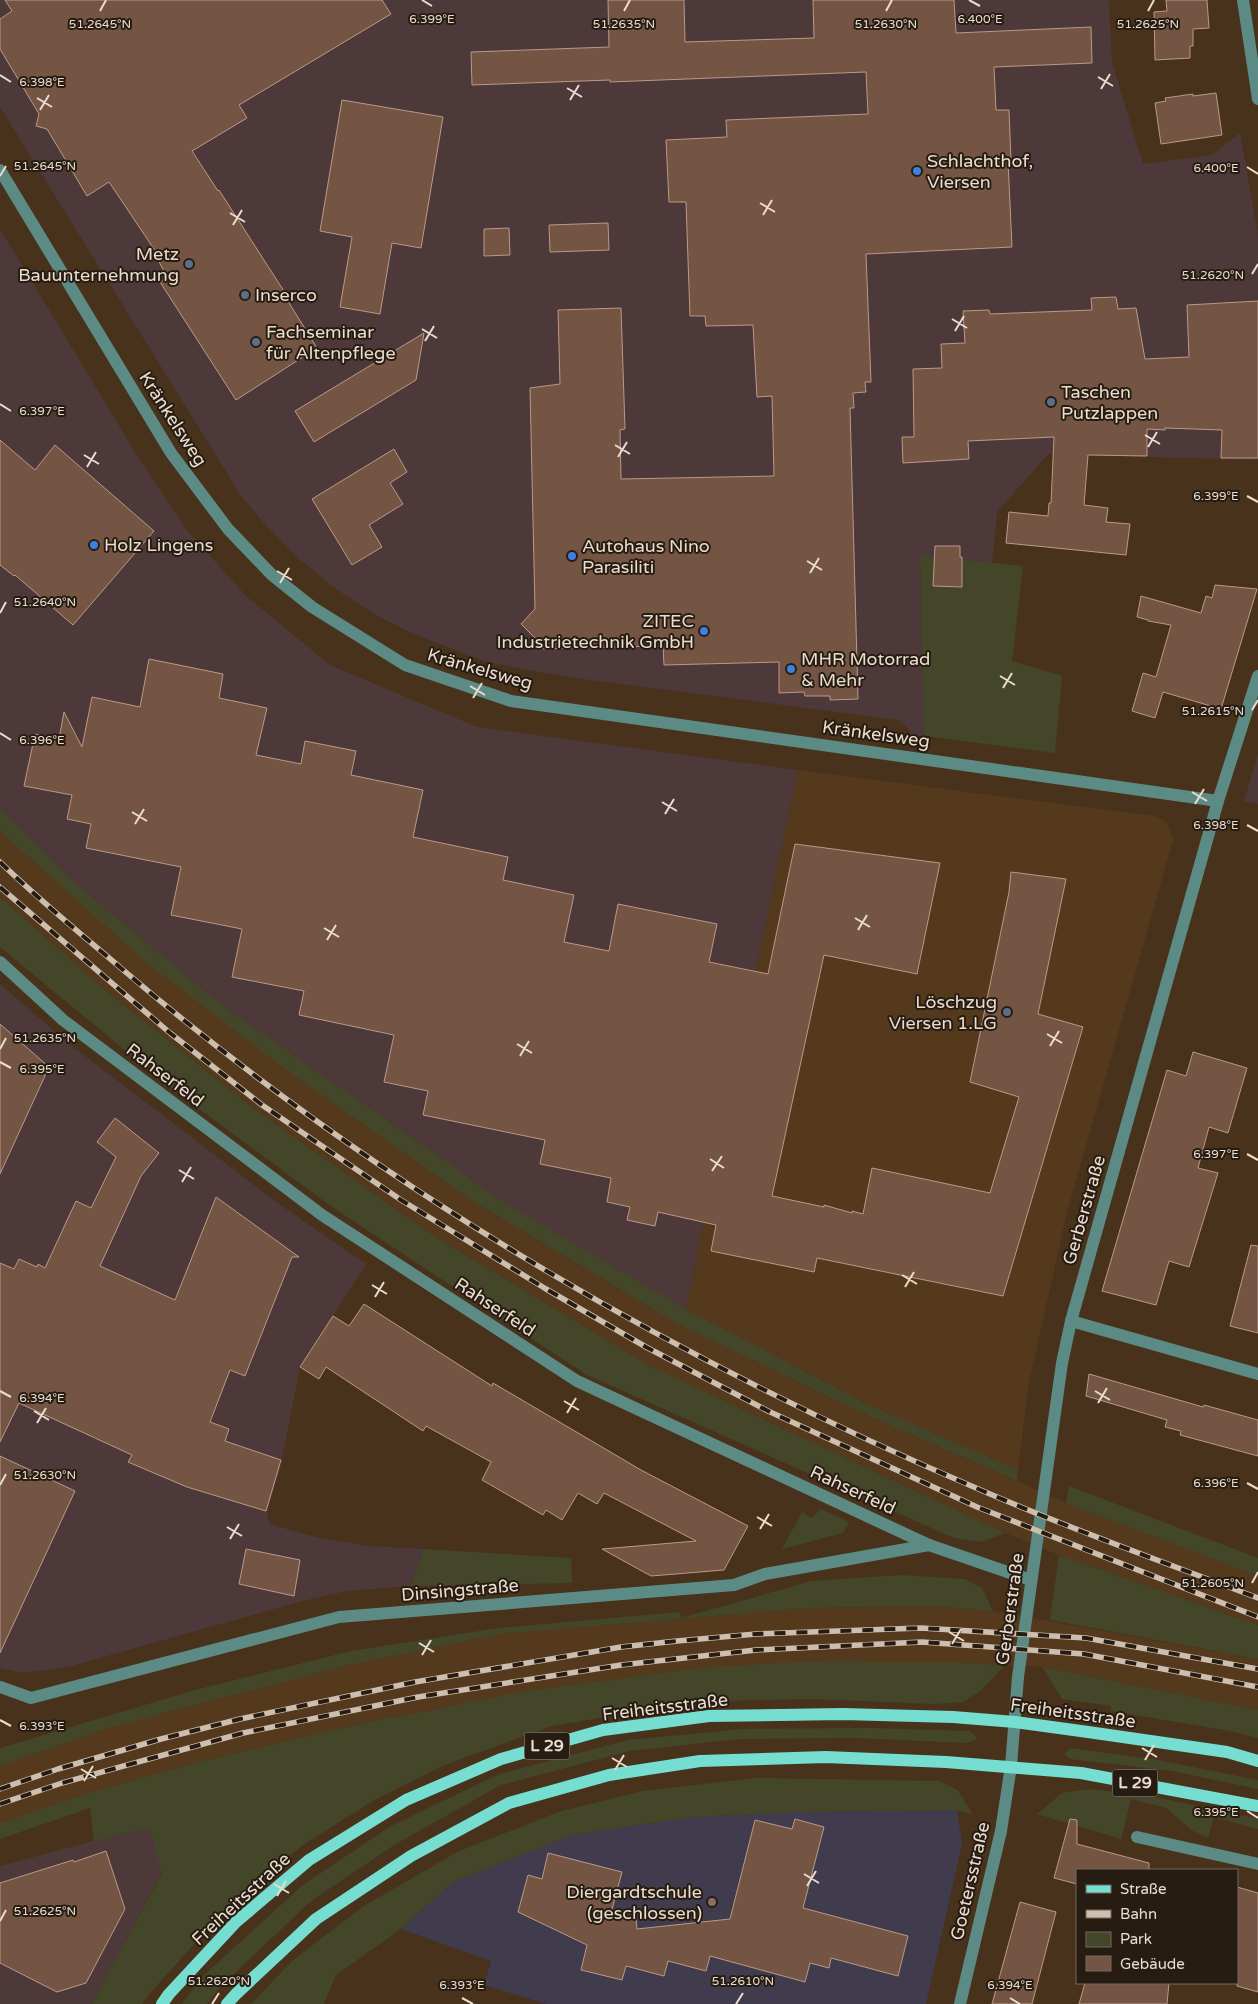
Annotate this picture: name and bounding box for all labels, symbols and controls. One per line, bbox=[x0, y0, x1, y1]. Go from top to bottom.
text: 6.399°E bbox=[409, 12, 455, 26]
text: 6.400°E bbox=[957, 12, 1003, 26]
text: 51.2645°N bbox=[69, 17, 131, 31]
text: 51.2635°N bbox=[593, 17, 655, 31]
text: 51.2630°N bbox=[855, 17, 917, 31]
text: 51.2625°N bbox=[1117, 17, 1179, 31]
text: 6.398°E bbox=[19, 75, 65, 89]
place label: Schlachthof, Viersen bbox=[927, 150, 1033, 193]
text: 51.2645°N bbox=[14, 159, 76, 173]
text: 6.400°E bbox=[1193, 161, 1239, 175]
marker: Schlachthof, Viersen bbox=[911, 165, 923, 177]
place label: Metz Bauunternehmung bbox=[18, 243, 179, 286]
marker: Metz Bauunternehmung bbox=[183, 258, 195, 270]
text: 51.2620°N bbox=[1182, 268, 1244, 282]
place label: Inserco bbox=[255, 284, 317, 306]
marker: Inserco bbox=[239, 289, 251, 301]
place label: Fachseminar für Altenpflege bbox=[266, 321, 396, 364]
marker: Fachseminar für Altenpflege bbox=[250, 336, 262, 348]
street label: Kränkelsweg bbox=[134, 367, 212, 471]
place label: Taschen Putzlappen bbox=[1061, 381, 1158, 424]
marker: Taschen Putzlappen bbox=[1045, 396, 1057, 408]
text: 6.397°E bbox=[19, 404, 65, 418]
text: 6.399°E bbox=[1193, 489, 1239, 503]
place label: Holz Lingens bbox=[104, 534, 213, 556]
place label: Autohaus Nino Parasiliti bbox=[582, 535, 710, 578]
marker: Holz Lingens bbox=[88, 539, 100, 551]
marker: Autohaus Nino Parasiliti bbox=[566, 550, 578, 562]
text: 51.2640°N bbox=[14, 595, 76, 609]
place label: ZITEC Industrietechnik GmbH bbox=[496, 610, 694, 653]
marker: ZITEC Industrietechnik GmbH bbox=[698, 625, 710, 637]
street label: Kränkelsweg bbox=[425, 643, 535, 695]
place label: MHR Motorrad & Mehr bbox=[801, 648, 930, 691]
marker: MHR Motorrad & Mehr bbox=[785, 663, 797, 675]
text: 51.2615°N bbox=[1182, 704, 1244, 718]
street label: Kränkelsweg bbox=[821, 716, 931, 752]
text: 6.396°E bbox=[19, 733, 65, 747]
text: 6.398°E bbox=[1193, 818, 1239, 832]
place label: Löschzug Viersen 1.LG bbox=[889, 991, 997, 1034]
marker: Löschzug Viersen 1.LG bbox=[1001, 1006, 1013, 1018]
text: 51.2635°N bbox=[14, 1031, 76, 1045]
street label: Rahserfeld bbox=[122, 1039, 208, 1111]
text: 6.395°E bbox=[19, 1062, 65, 1076]
text: 6.397°E bbox=[1193, 1147, 1239, 1161]
street label: Gerberstraße bbox=[1058, 1153, 1110, 1267]
street label: Rahserfeld bbox=[450, 1273, 540, 1341]
text: 6.394°E bbox=[19, 1391, 65, 1405]
street label: Rahserfeld bbox=[807, 1461, 899, 1519]
text: 51.2630°N bbox=[14, 1468, 76, 1482]
text: 6.396°E bbox=[1193, 1476, 1239, 1490]
street label: Gerberstraße bbox=[991, 1552, 1029, 1666]
street label: Dinsingstraße bbox=[400, 1574, 520, 1606]
text: 51.2605°N bbox=[1182, 1576, 1244, 1590]
street label: Freiheitsstraße bbox=[601, 1688, 729, 1726]
street label: Freiheitsstraße bbox=[1009, 1693, 1137, 1733]
text: 6.393°E bbox=[19, 1719, 65, 1733]
road number: L 29 bbox=[524, 1732, 570, 1760]
road number: L 29 bbox=[1112, 1770, 1158, 1796]
text: 6.395°E bbox=[1193, 1805, 1239, 1819]
street label: Goetersstraße bbox=[946, 1820, 994, 1942]
street label: Freiheitsstraße bbox=[187, 1848, 295, 1950]
legend bbox=[1076, 1869, 1238, 1984]
text: Straße bbox=[1120, 1880, 1166, 1898]
place label: Diergardtschule (geschlossen) bbox=[566, 1881, 702, 1924]
marker: Diergardtschule (geschlossen) bbox=[706, 1896, 718, 1908]
text: 51.2625°N bbox=[14, 1904, 76, 1918]
text: Bahn bbox=[1120, 1905, 1157, 1923]
text: Park bbox=[1120, 1930, 1152, 1948]
text: Gebäude bbox=[1120, 1955, 1185, 1973]
text: 51.2620°N bbox=[188, 1974, 250, 1988]
text: 51.2610°N bbox=[712, 1974, 774, 1988]
text: 6.393°E bbox=[439, 1978, 485, 1992]
text: 6.394°E bbox=[987, 1978, 1033, 1992]

